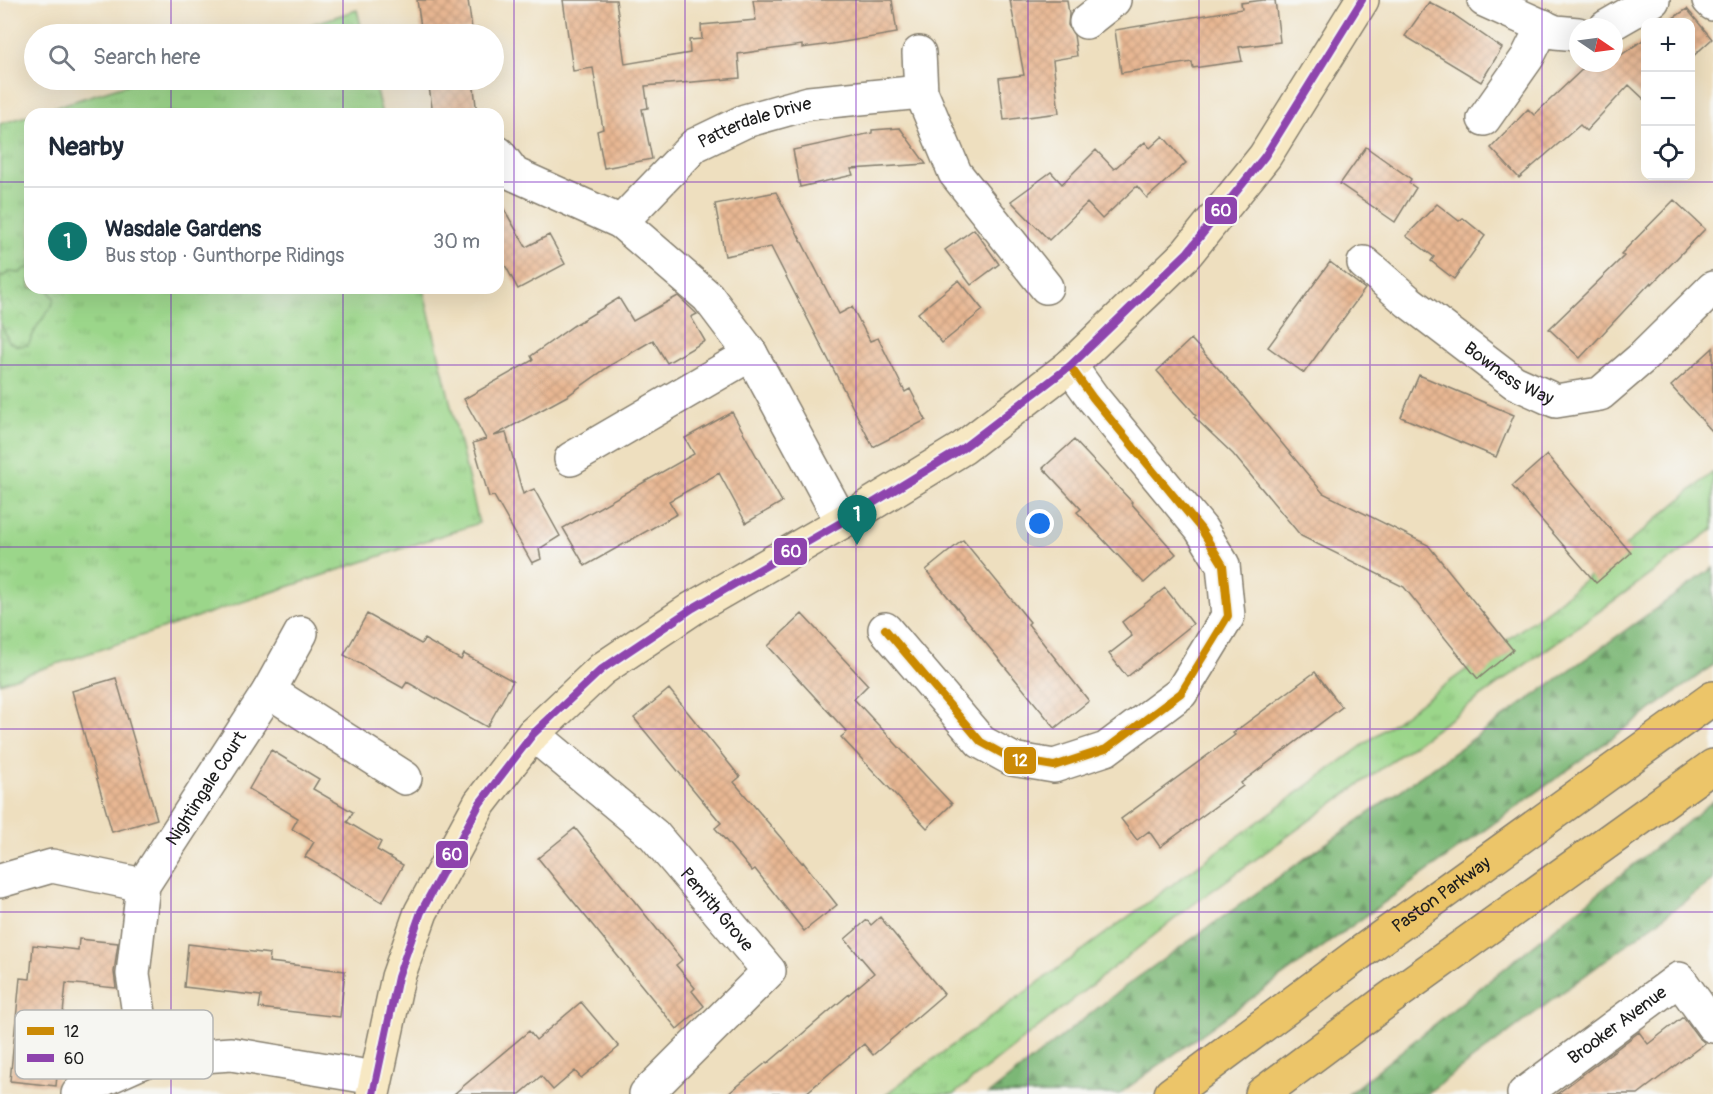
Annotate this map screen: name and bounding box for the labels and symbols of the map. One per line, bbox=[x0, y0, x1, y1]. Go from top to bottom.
north arrow bbox=[1569, 18, 1623, 72]
street label: Patterdale Drive bbox=[694, 92, 814, 154]
line badge: 60 bbox=[1204, 196, 1238, 225]
text: 60 bbox=[1211, 201, 1231, 221]
street label: Bowness Way bbox=[1459, 337, 1558, 411]
pin: 1 bbox=[838, 496, 876, 545]
your location bbox=[1025, 509, 1054, 538]
line badge: 60 bbox=[773, 537, 808, 566]
text: 60 bbox=[781, 542, 801, 562]
street label: Nightingale Court bbox=[161, 726, 252, 850]
line badge: 12 bbox=[1003, 746, 1037, 775]
text: 12 bbox=[1012, 751, 1028, 771]
line badge: 60 bbox=[435, 840, 469, 869]
text: 60 bbox=[442, 845, 462, 865]
street label: Paston Parkway bbox=[1388, 851, 1496, 938]
street label: Penrith Grove bbox=[675, 863, 758, 956]
street label: Brooker Avenue bbox=[1563, 981, 1672, 1070]
legend bbox=[15, 1010, 213, 1079]
text: 12 bbox=[64, 1022, 79, 1042]
text: 60 bbox=[64, 1049, 84, 1069]

